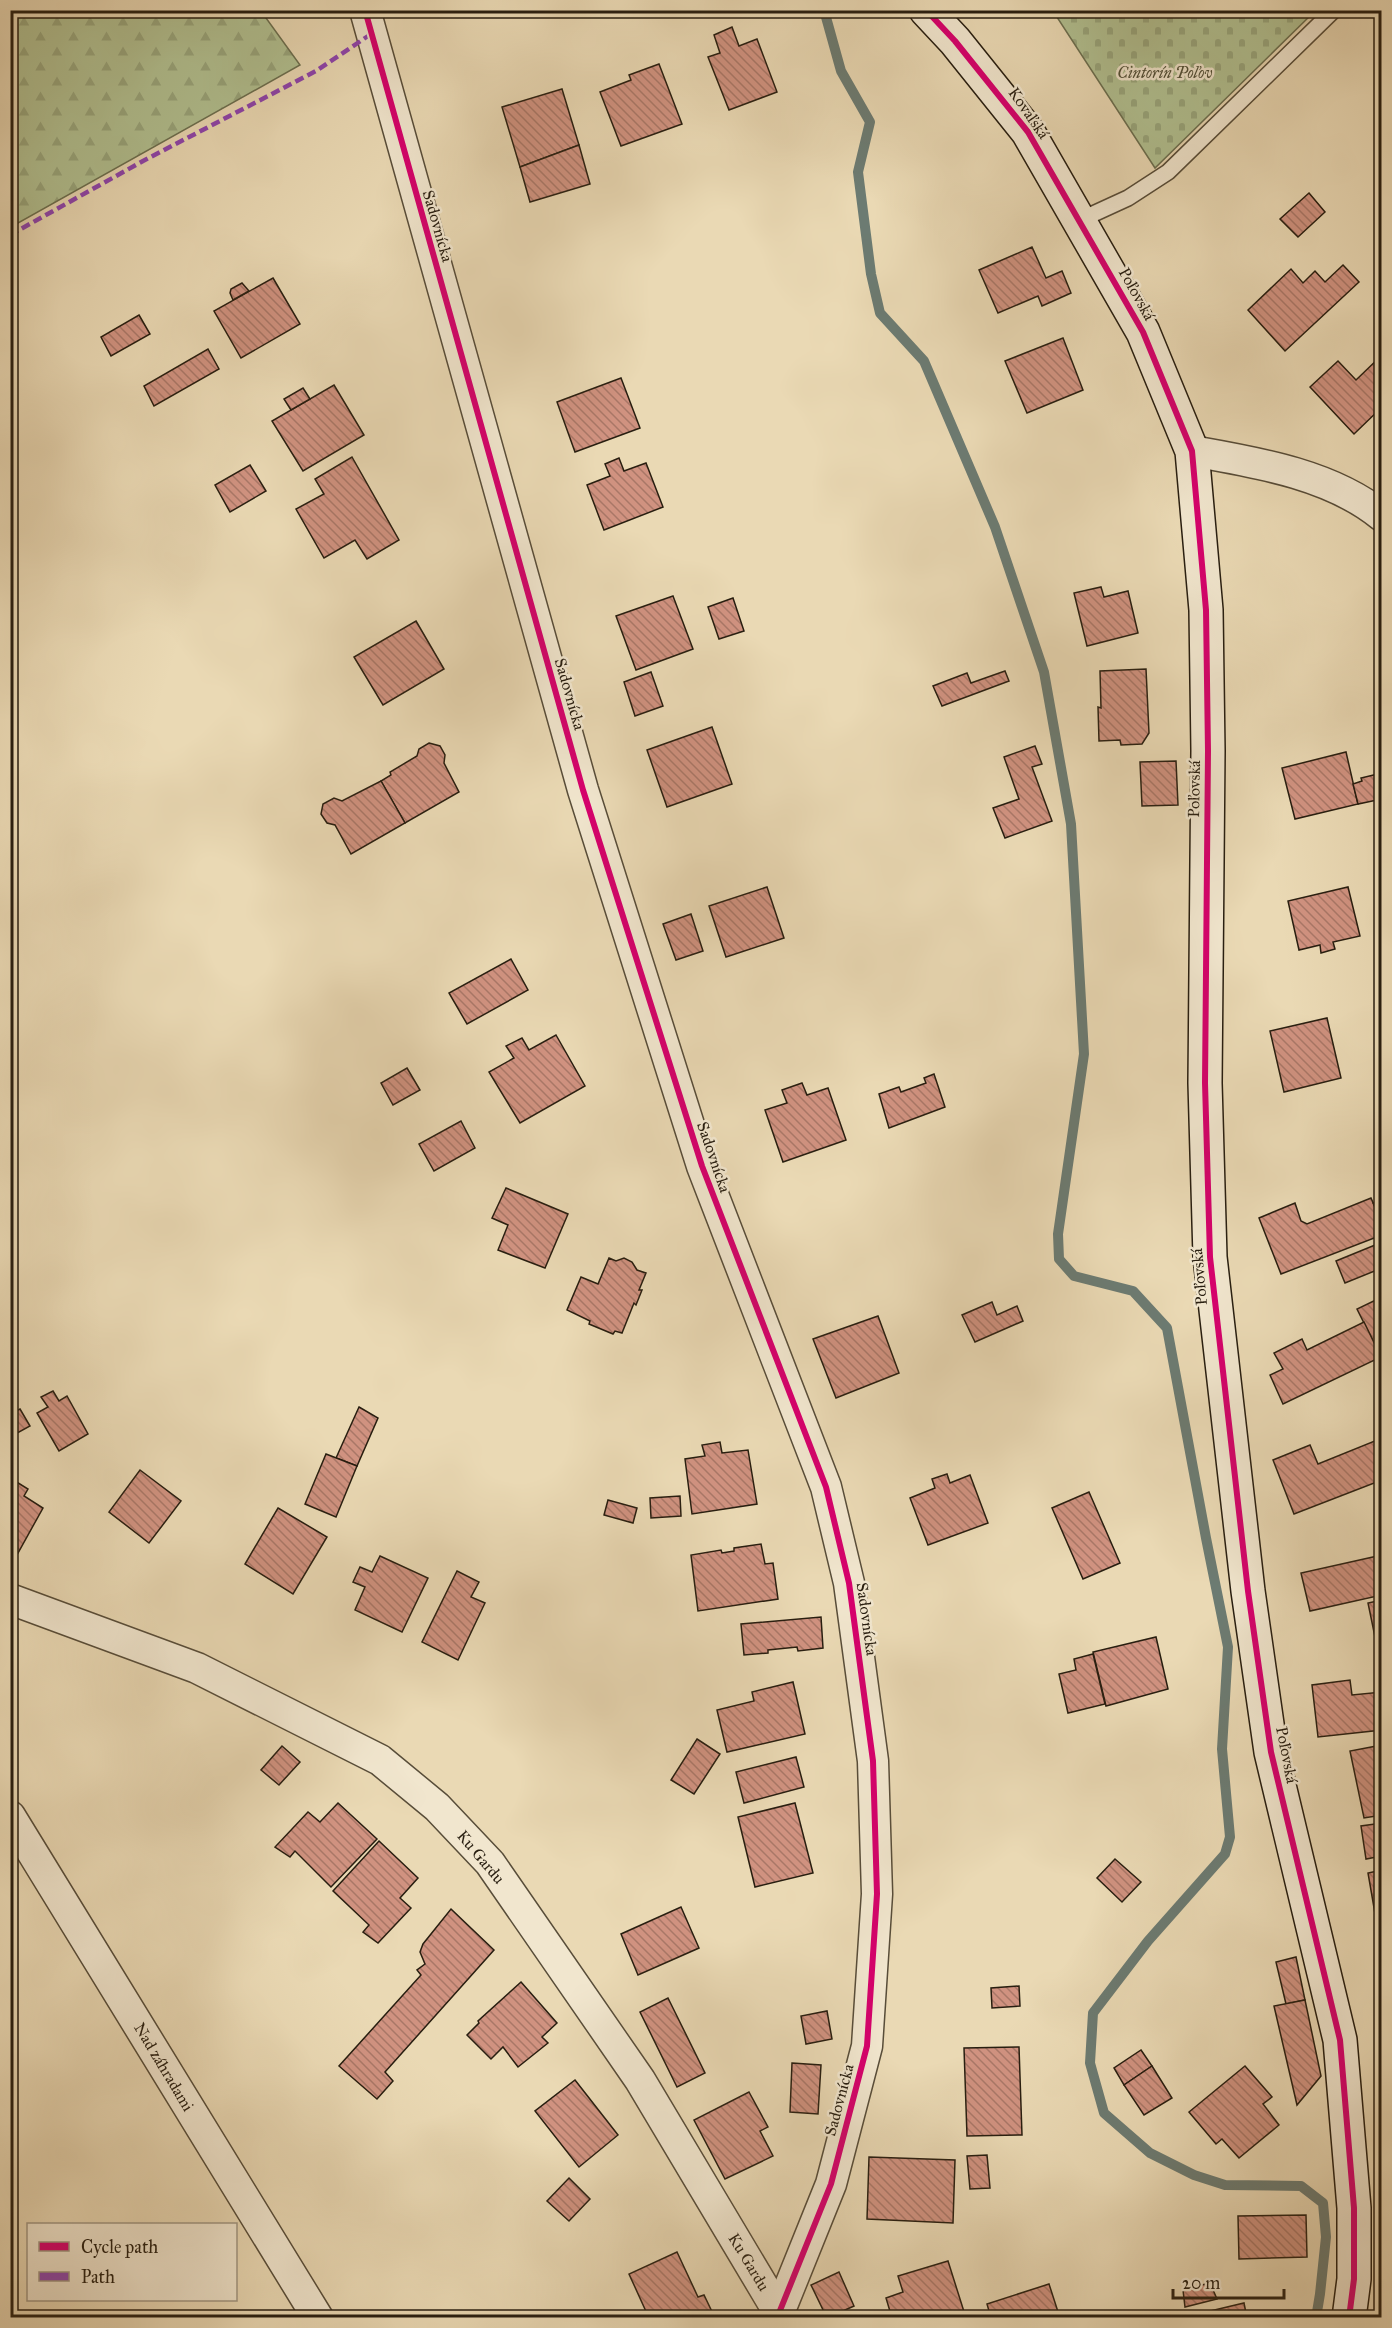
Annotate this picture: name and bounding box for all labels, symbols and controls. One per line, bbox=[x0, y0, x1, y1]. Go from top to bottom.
park label: Cintorín Poľov bbox=[1117, 63, 1213, 82]
street label: Kovaľská bbox=[1004, 84, 1054, 143]
street label: Sadovnícka bbox=[419, 188, 457, 264]
street label: Poľovská bbox=[1115, 264, 1159, 324]
street label: Sadovnícka bbox=[551, 656, 589, 732]
street label: Poľovská bbox=[1184, 760, 1204, 818]
street label: Sadovnícka bbox=[693, 1119, 735, 1195]
street label: Poľovská bbox=[1187, 1247, 1211, 1306]
street label: Sadovnícka bbox=[852, 1581, 882, 1657]
street label: Poľovská bbox=[1272, 1725, 1302, 1785]
street label: Ku Gardu bbox=[453, 1826, 509, 1888]
street label: Nad záhradami bbox=[130, 2019, 198, 2115]
street label: Sadovnícka bbox=[820, 2062, 858, 2138]
legend bbox=[27, 2223, 237, 2301]
street label: Ku Gardu bbox=[724, 2230, 774, 2295]
text: Cycle path bbox=[81, 2236, 158, 2258]
scale bar bbox=[1173, 2262, 1284, 2300]
text: Path bbox=[81, 2266, 115, 2288]
text: 20 m bbox=[1182, 2272, 1220, 2294]

